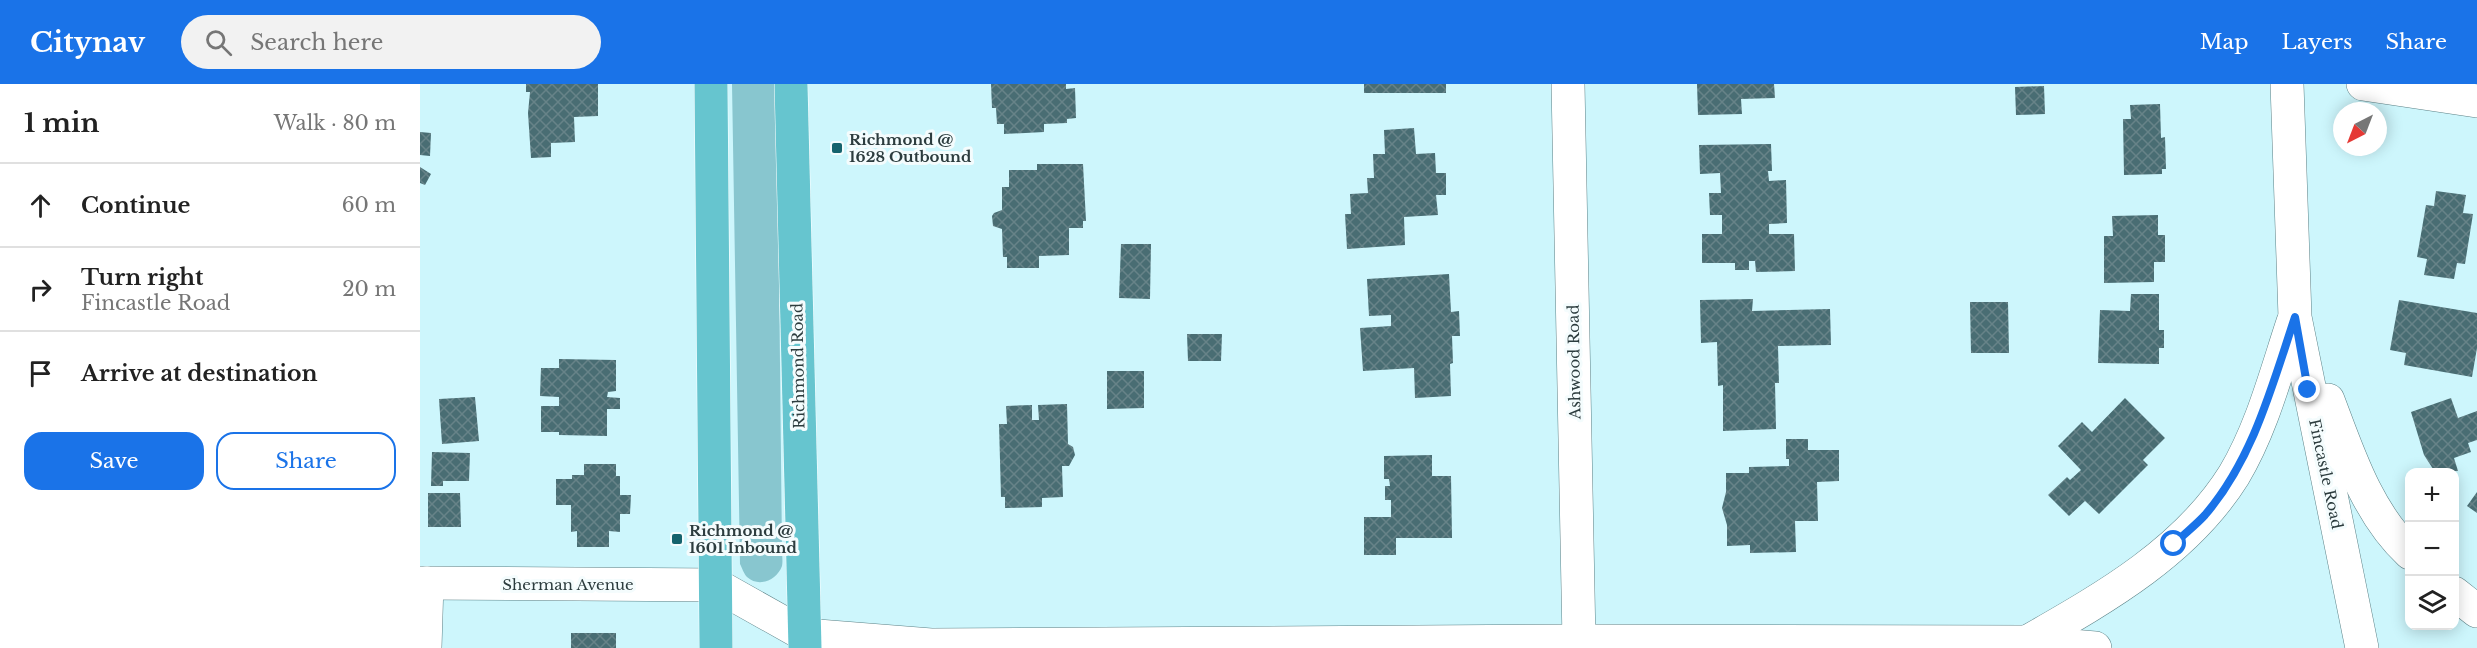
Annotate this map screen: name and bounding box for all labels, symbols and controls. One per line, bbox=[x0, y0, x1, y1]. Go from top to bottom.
search box bbox=[181, 15, 601, 69]
text: Citynav bbox=[30, 25, 145, 60]
icon: search bbox=[202, 26, 235, 59]
text: Search here bbox=[250, 29, 383, 56]
text: Map bbox=[2200, 29, 2249, 55]
text: Layers bbox=[2282, 29, 2353, 55]
text: Share bbox=[2386, 29, 2447, 55]
north arrow bbox=[2333, 102, 2387, 156]
text: 1 min bbox=[24, 107, 99, 139]
text: Walk · 80 m bbox=[274, 111, 396, 135]
place label: Richmond @ 1628 Outbound bbox=[849, 130, 972, 166]
marker: Richmond @ 1628 Outbound bbox=[830, 141, 844, 155]
icon: ahead bbox=[24, 189, 57, 222]
text: Continue bbox=[81, 192, 190, 219]
text: 60 m bbox=[342, 193, 396, 217]
text: Turn right bbox=[81, 264, 203, 291]
icon: right bbox=[24, 273, 57, 306]
text: 20 m bbox=[342, 277, 396, 301]
text: Fincastle Road bbox=[81, 291, 230, 315]
street label: Richmond Road bbox=[787, 303, 809, 429]
street label: Ashwood Road bbox=[1563, 304, 1585, 421]
icon: arrive bbox=[24, 357, 57, 390]
text: Arrive at destination bbox=[81, 360, 318, 387]
route end bbox=[2294, 376, 2320, 402]
street label: Fincastle Road bbox=[2305, 417, 2347, 531]
button: Save bbox=[24, 432, 204, 490]
button: Share bbox=[216, 432, 396, 490]
map controls bbox=[2405, 468, 2459, 630]
button: + bbox=[2405, 468, 2459, 522]
place label: Richmond @ 1601 Inbound bbox=[689, 521, 797, 557]
button: − bbox=[2405, 522, 2459, 576]
route start bbox=[2160, 530, 2186, 556]
marker: Richmond @ 1601 Inbound bbox=[670, 532, 684, 546]
street label: Sherman Avenue bbox=[502, 575, 634, 594]
button: layers bbox=[2405, 576, 2459, 630]

